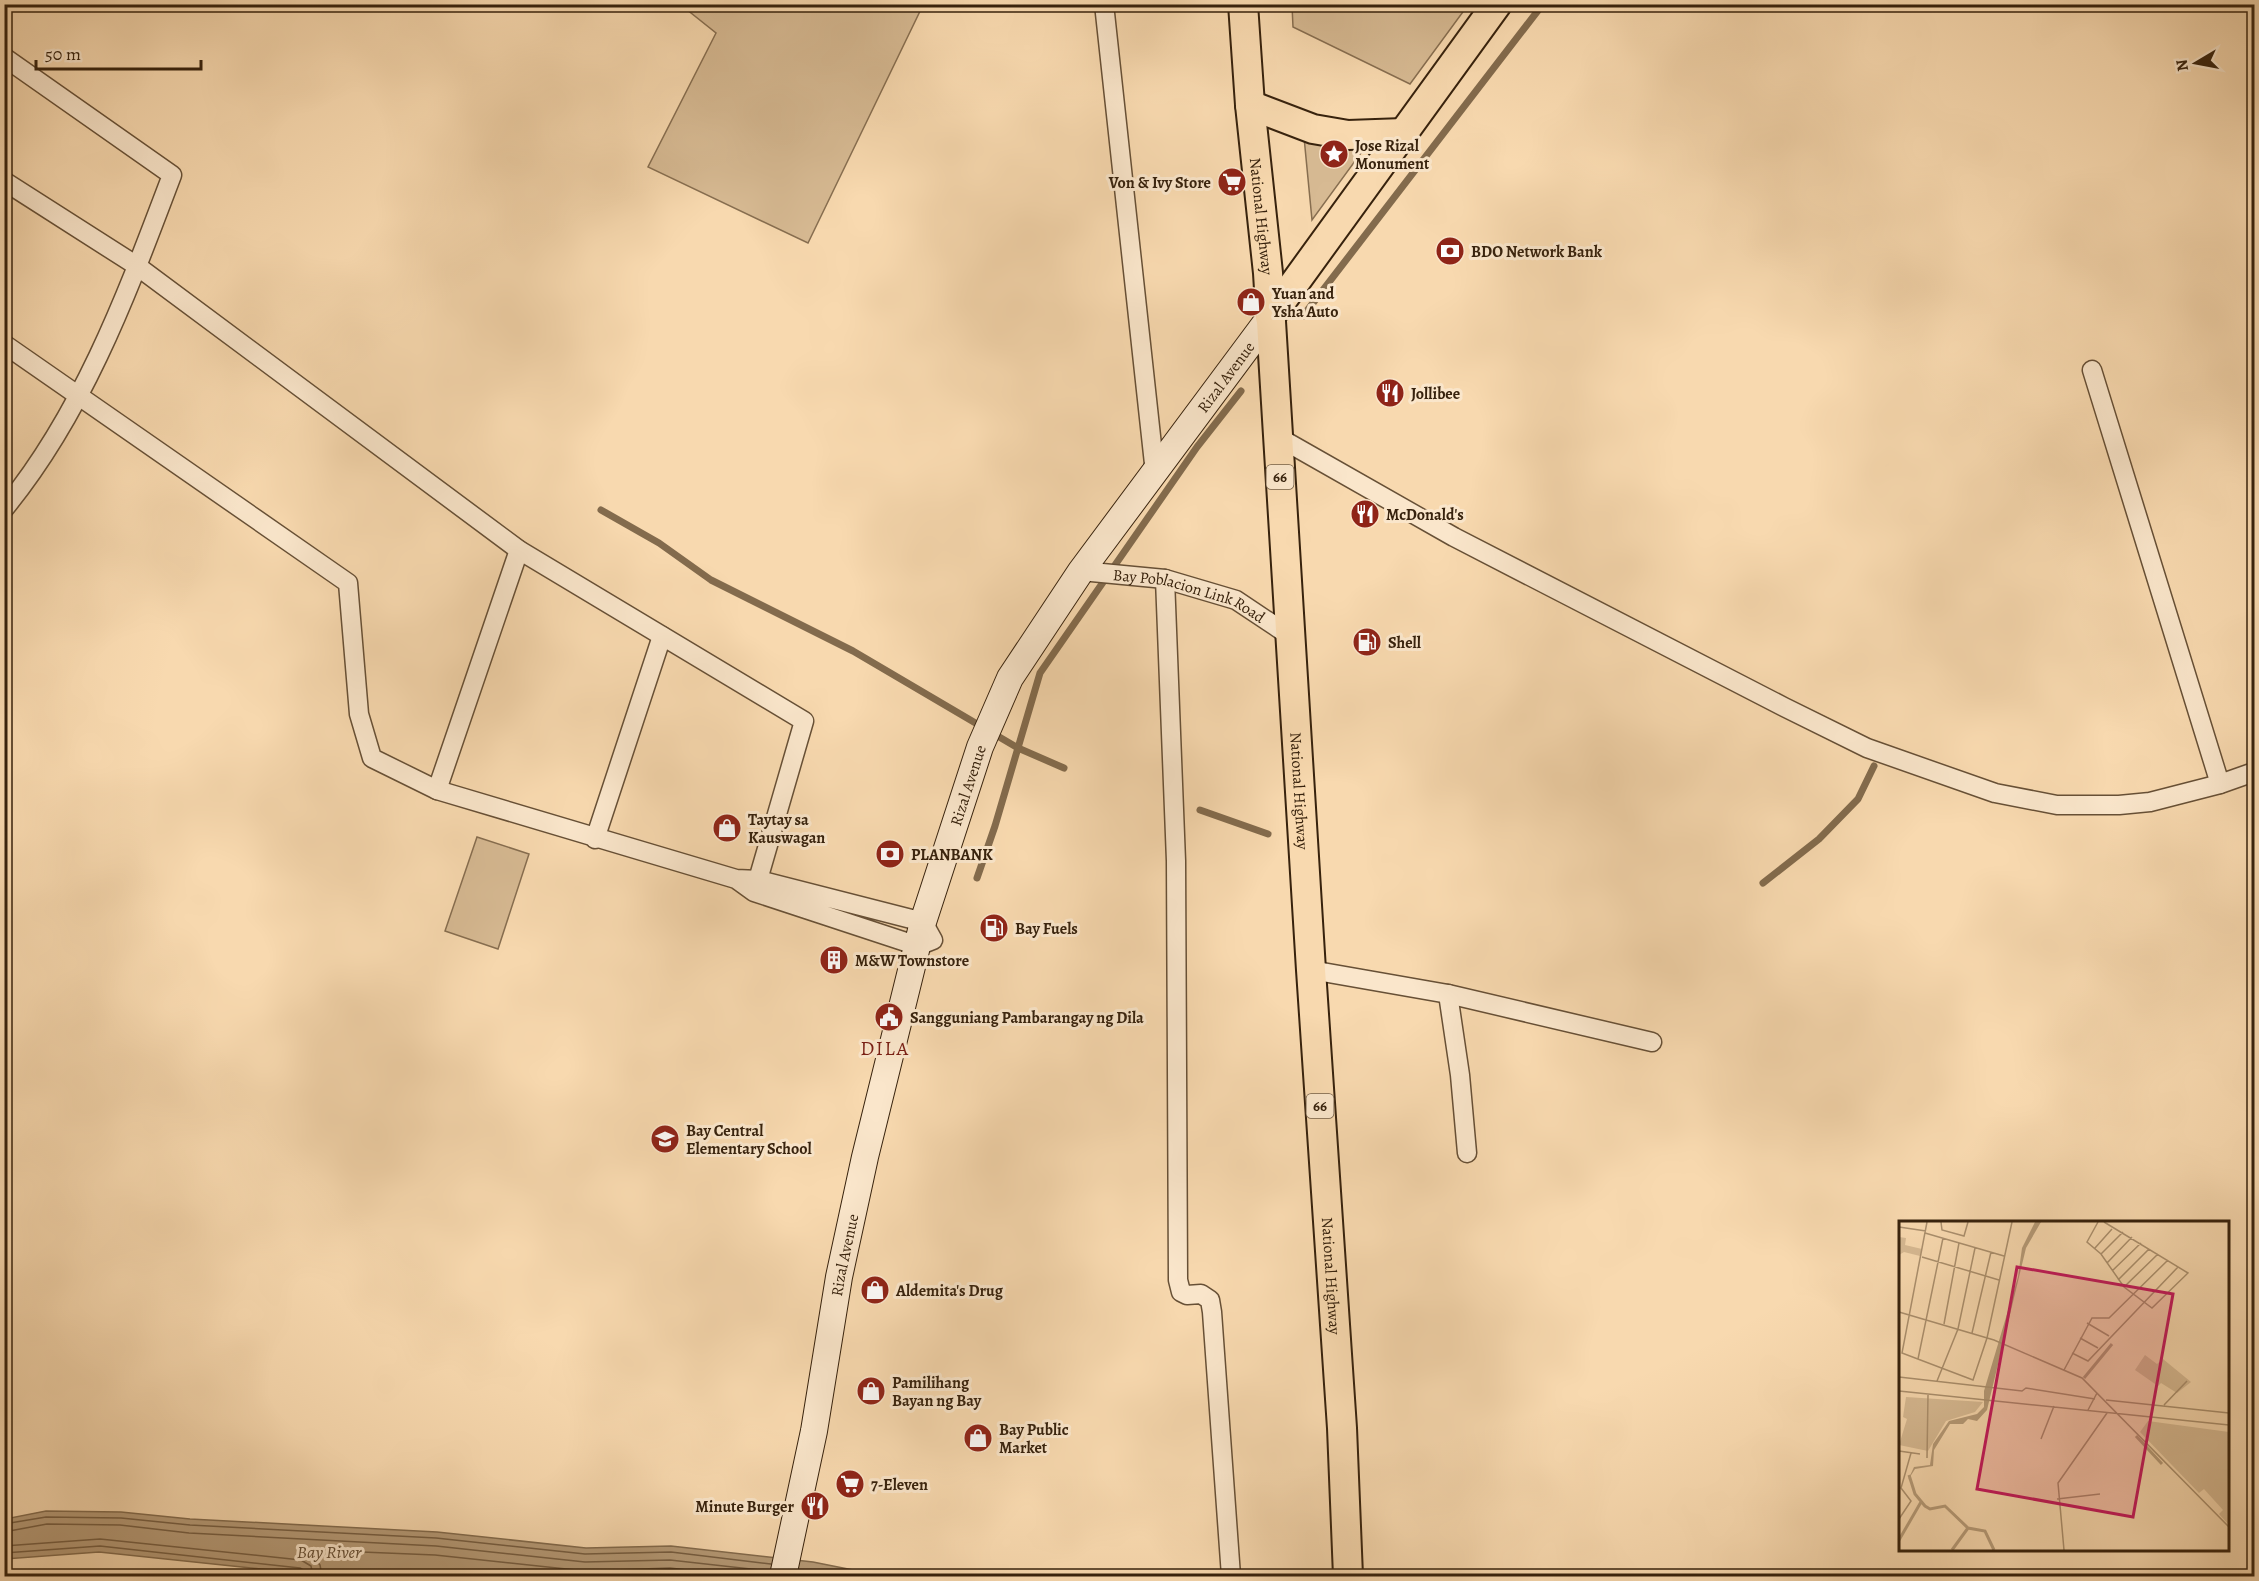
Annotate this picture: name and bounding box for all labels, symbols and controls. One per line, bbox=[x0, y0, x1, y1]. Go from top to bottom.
scale bar bbox=[36, 33, 201, 71]
north arrow bbox=[2166, 33, 2226, 93]
text: 50 m bbox=[45, 42, 81, 66]
text: N bbox=[2170, 57, 2194, 73]
place label: Jose Rizal Monument bbox=[1355, 135, 1430, 175]
place icon: Jose Rizal Monument bbox=[1318, 138, 1350, 170]
street label: National Highway bbox=[1244, 157, 1278, 277]
supermarket icon: Von & Ivy Store bbox=[1216, 166, 1248, 198]
place label: Von & Ivy Store bbox=[1108, 172, 1211, 194]
bank icon: BDO Network Bank bbox=[1434, 235, 1466, 267]
place label: BDO Network Bank bbox=[1471, 241, 1603, 263]
place label: Yuan and Ysha Auto bbox=[1271, 283, 1338, 323]
shop icon: Yuan and Ysha Auto bbox=[1235, 286, 1267, 318]
street label: Rizal Avenue bbox=[1193, 337, 1260, 417]
restaurant icon: Jollibee bbox=[1374, 377, 1406, 409]
place label: Jollibee bbox=[1411, 383, 1460, 405]
road number: 66 bbox=[1266, 465, 1294, 489]
restaurant icon: McDonald's bbox=[1349, 498, 1381, 530]
place label: McDonald's bbox=[1386, 504, 1464, 526]
street label: Bay Poblacion Link Road bbox=[1112, 564, 1270, 629]
fuel station icon: Shell bbox=[1351, 626, 1383, 658]
place label: Shell bbox=[1388, 632, 1422, 654]
street label: National Highway bbox=[1284, 731, 1314, 851]
street label: Rizal Avenue bbox=[945, 742, 992, 829]
place label: Taytay sa Kauswagan bbox=[748, 809, 825, 849]
shop icon: Taytay sa Kauswagan bbox=[711, 812, 743, 844]
bank icon: PLANBANK bbox=[874, 838, 906, 870]
place label: PLANBANK bbox=[911, 844, 993, 866]
fuel station icon: Bay Fuels bbox=[978, 912, 1010, 944]
place label: Bay Fuels bbox=[1015, 918, 1078, 940]
building icon: M&W Townstore bbox=[818, 944, 850, 976]
place label: M&W Townstore bbox=[855, 950, 969, 972]
public building icon: Sangguniang Pambarangay ng Dila bbox=[873, 1001, 905, 1033]
place label: Sangguniang Pambarangay ng Dila bbox=[910, 1007, 1144, 1029]
district label: DILA bbox=[860, 1035, 910, 1062]
road number: 66 bbox=[1306, 1094, 1334, 1118]
place label: Bay Central Elementary School bbox=[686, 1120, 812, 1160]
school or university icon: Bay Central Elementary School bbox=[649, 1123, 681, 1155]
street label: Rizal Avenue bbox=[826, 1212, 864, 1298]
street label: National Highway bbox=[1316, 1216, 1346, 1336]
inset map bbox=[1899, 1221, 2229, 1551]
shop icon: Aldemita's Drug bbox=[859, 1274, 891, 1306]
place label: Aldemita's Drug bbox=[895, 1280, 1004, 1302]
place label: Pamilihang Bayan ng Bay bbox=[892, 1372, 982, 1412]
shop icon: Pamilihang Bayan ng Bay bbox=[855, 1375, 887, 1407]
place label: Bay Public Market bbox=[999, 1419, 1069, 1459]
shop icon: Bay Public Market bbox=[962, 1422, 994, 1454]
supermarket icon: 7-Eleven bbox=[834, 1468, 866, 1500]
place label: 7-Eleven bbox=[871, 1474, 928, 1496]
restaurant icon: Minute Burger bbox=[799, 1490, 831, 1522]
place label: Minute Burger bbox=[695, 1496, 794, 1518]
water label: Bay River bbox=[297, 1540, 362, 1564]

